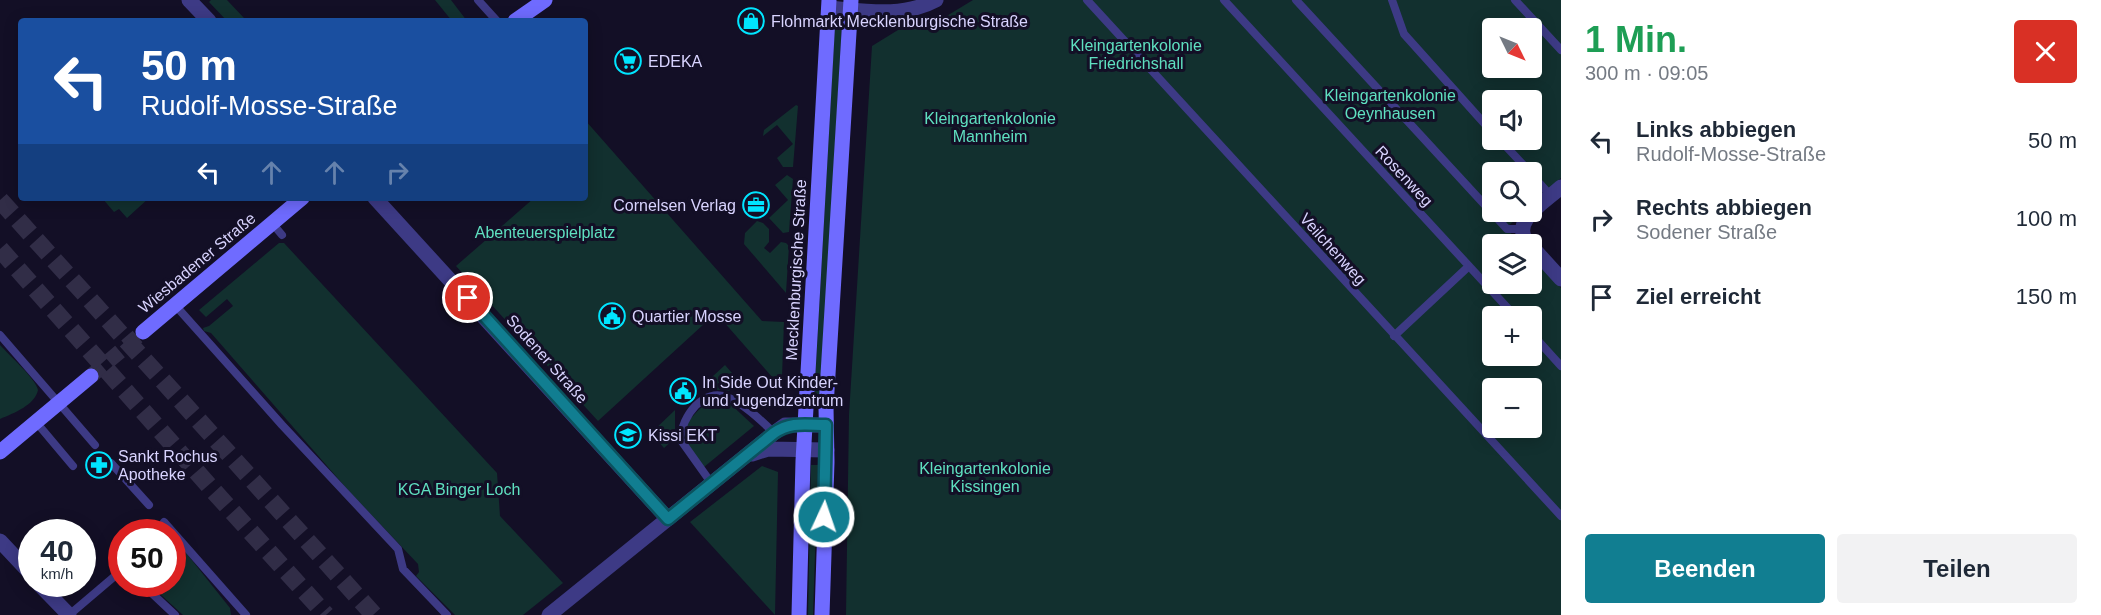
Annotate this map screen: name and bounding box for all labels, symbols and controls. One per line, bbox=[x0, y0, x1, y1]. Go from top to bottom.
shop icon: Flohmarkt Mecklenburgische Straße bbox=[736, 6, 766, 36]
place label: Flohmarkt Mecklenburgische Straße bbox=[771, 13, 1028, 30]
north arrow bbox=[1482, 18, 1542, 78]
map controls bbox=[1482, 18, 1542, 438]
text: 1 Min. bbox=[1585, 19, 1687, 60]
button: close bbox=[2014, 20, 2077, 83]
park label: Kleingartenkolonie Friedrichshall bbox=[1070, 37, 1202, 72]
icon: left bbox=[42, 42, 120, 120]
text: 50 m bbox=[141, 42, 237, 89]
supermarket icon: EDEKA bbox=[613, 46, 643, 76]
place label: EDEKA bbox=[648, 53, 703, 70]
text: 300 m · 09:05 bbox=[1585, 62, 1708, 84]
park label: Kleingartenkolonie Oeynhausen bbox=[1324, 87, 1456, 122]
button: sound bbox=[1482, 90, 1542, 150]
text: Rudolf-Mosse-Straße bbox=[141, 91, 398, 121]
park label: Kleingartenkolonie Mannheim bbox=[924, 110, 1056, 145]
text: Links abbiegen bbox=[1636, 117, 1796, 142]
icon: left bbox=[1585, 125, 1618, 158]
text: 50 m bbox=[2028, 128, 2077, 153]
street label: Rosenweg bbox=[1372, 143, 1436, 209]
text: Rudolf-Mosse-Straße bbox=[1636, 143, 1826, 165]
icon: left bbox=[192, 156, 225, 189]
icon: ahead bbox=[255, 156, 288, 189]
icon: ahead bbox=[318, 156, 351, 189]
icon: right bbox=[381, 156, 414, 189]
button: search bbox=[1482, 162, 1542, 222]
street label: Mecklenburgische Straße bbox=[783, 179, 809, 361]
office icon: Cornelsen Verlag bbox=[741, 190, 771, 220]
text: Rechts abbiegen bbox=[1636, 195, 1812, 220]
place label: Cornelsen Verlag bbox=[613, 197, 736, 214]
icon: right bbox=[1585, 203, 1618, 236]
text: 100 m bbox=[2016, 206, 2077, 231]
street label: Wiesbadener Straße bbox=[135, 209, 259, 317]
street label: Veilchenweg bbox=[1297, 210, 1369, 288]
text: Sodener Straße bbox=[1636, 221, 1777, 243]
park label: Abenteuerspielplatz bbox=[475, 224, 615, 241]
button: layers bbox=[1482, 234, 1542, 294]
pin bbox=[442, 272, 493, 323]
icon: arrive bbox=[451, 281, 484, 314]
icon: arrive bbox=[1585, 281, 1618, 314]
text: Ziel erreicht bbox=[1636, 284, 1761, 309]
text: 150 m bbox=[2016, 284, 2077, 309]
public building icon: Quartier Mosse bbox=[597, 301, 627, 331]
button: + bbox=[1482, 306, 1542, 366]
place label: Quartier Mosse bbox=[632, 308, 741, 325]
street label: Sodener Straße bbox=[503, 311, 591, 407]
place label: In Side Out Kinder- und Jugendzentrum bbox=[702, 374, 843, 409]
public building icon: In Side Out Kinder- und Jugendzentrum bbox=[668, 376, 698, 406]
button: − bbox=[1482, 378, 1542, 438]
school or university icon: Kissi EKT bbox=[613, 420, 643, 450]
place label: Kissi EKT bbox=[648, 427, 718, 444]
place label: Sankt Rochus Apotheke bbox=[118, 448, 218, 483]
pharmacy icon: Sankt Rochus Apotheke bbox=[84, 450, 114, 480]
park label: Kleingartenkolonie Kissingen bbox=[919, 460, 1051, 495]
park label: KGA Binger Loch bbox=[398, 481, 520, 498]
position arrow bbox=[792, 485, 856, 549]
speed limit sign: 50 bbox=[108, 519, 186, 597]
text: 40 bbox=[40, 534, 74, 567]
button: Beenden bbox=[1585, 534, 1825, 603]
button: Teilen bbox=[1837, 534, 2077, 603]
text: km/h bbox=[41, 565, 73, 582]

